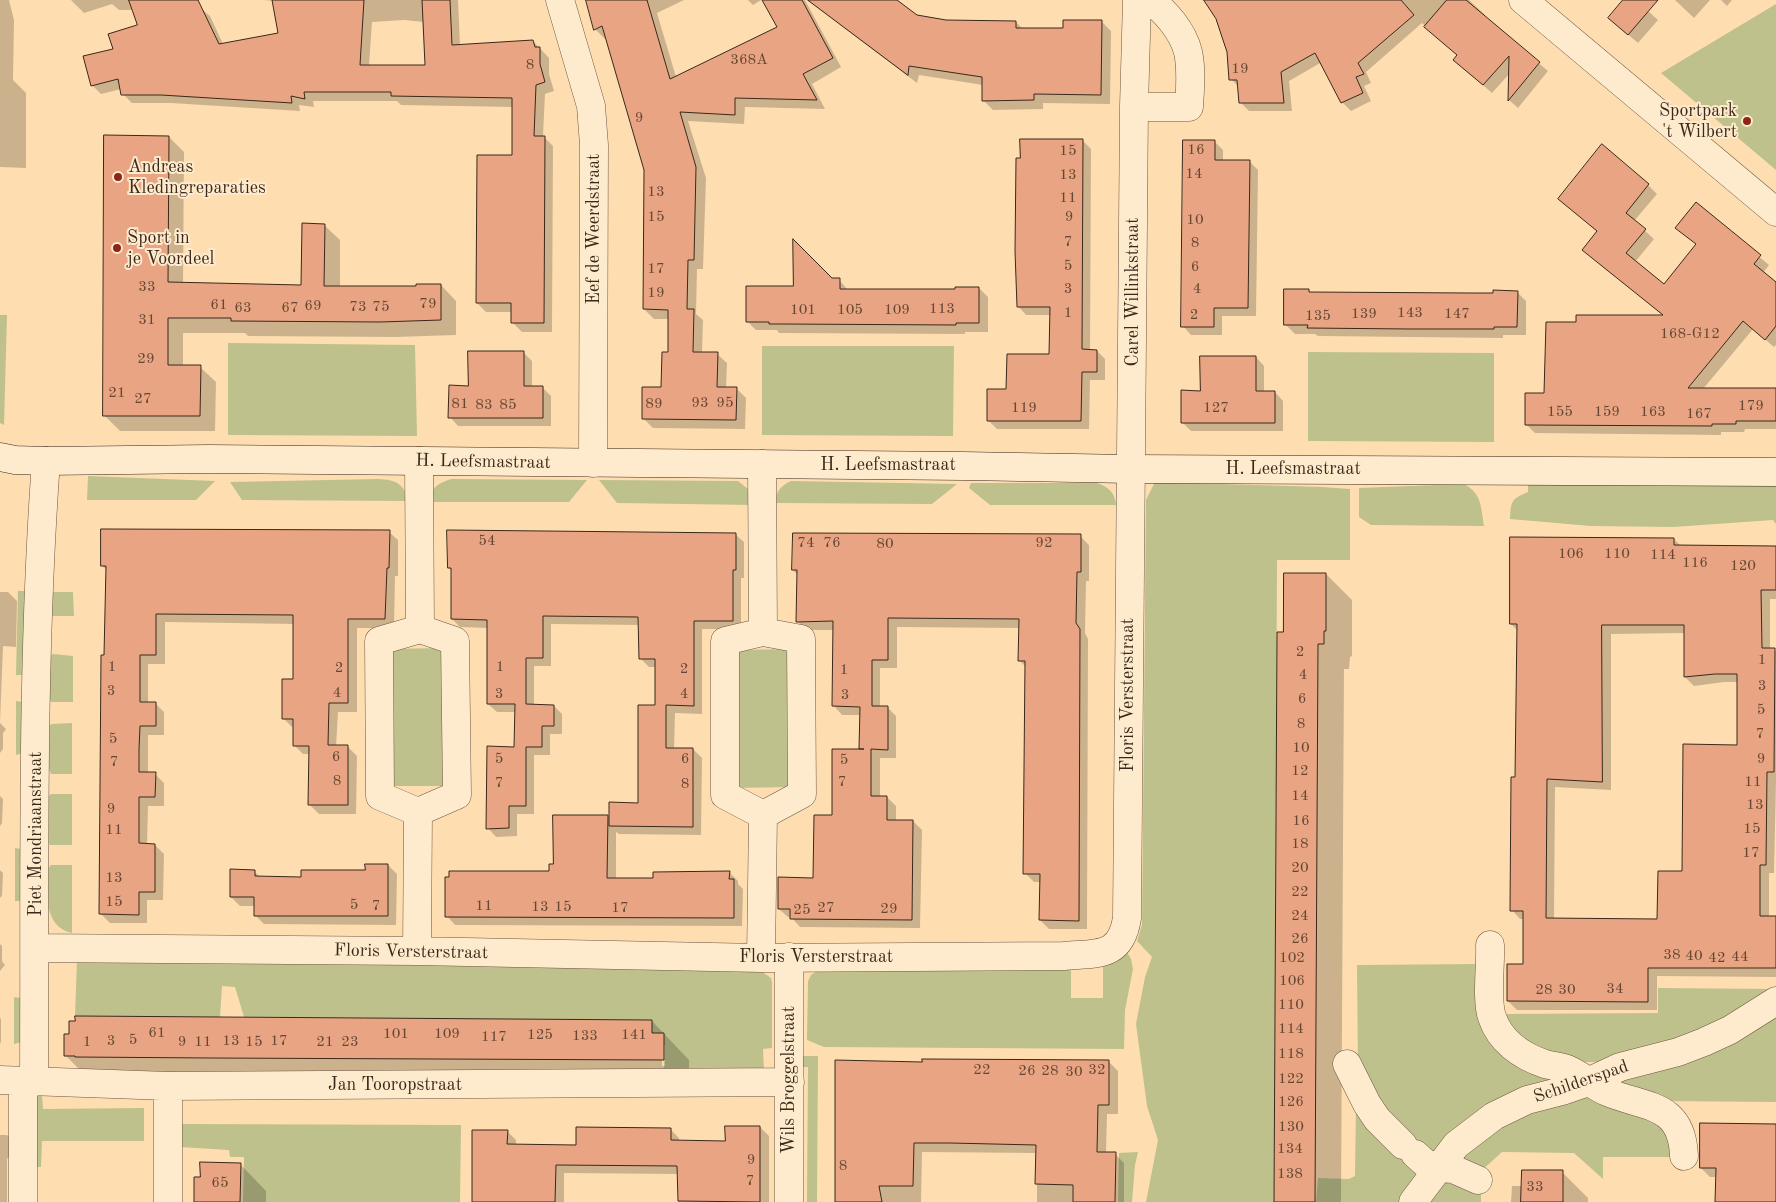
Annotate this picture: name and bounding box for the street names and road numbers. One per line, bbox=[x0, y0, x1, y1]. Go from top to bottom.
street label: Eef de Weerdstraat bbox=[583, 154, 605, 304]
street label: Carel Willinkstraat bbox=[1122, 217, 1144, 367]
street label: H. Leefsmastraat bbox=[415, 450, 551, 474]
street label: H. Leefsmastraat bbox=[820, 454, 956, 476]
street label: H. Leefsmastraat bbox=[1225, 458, 1361, 480]
street label: Floris Versterstraat bbox=[1117, 618, 1139, 772]
street label: Piet Mondriaanstraat bbox=[25, 751, 47, 917]
street label: Floris Versterstraat bbox=[334, 940, 488, 964]
street label: Floris Versterstraat bbox=[739, 946, 893, 968]
street label: Wils Broggelstraat bbox=[778, 1006, 800, 1154]
street label: Schilderspad bbox=[1531, 1056, 1631, 1108]
street label: Jan Tooropstraat bbox=[328, 1074, 462, 1096]

